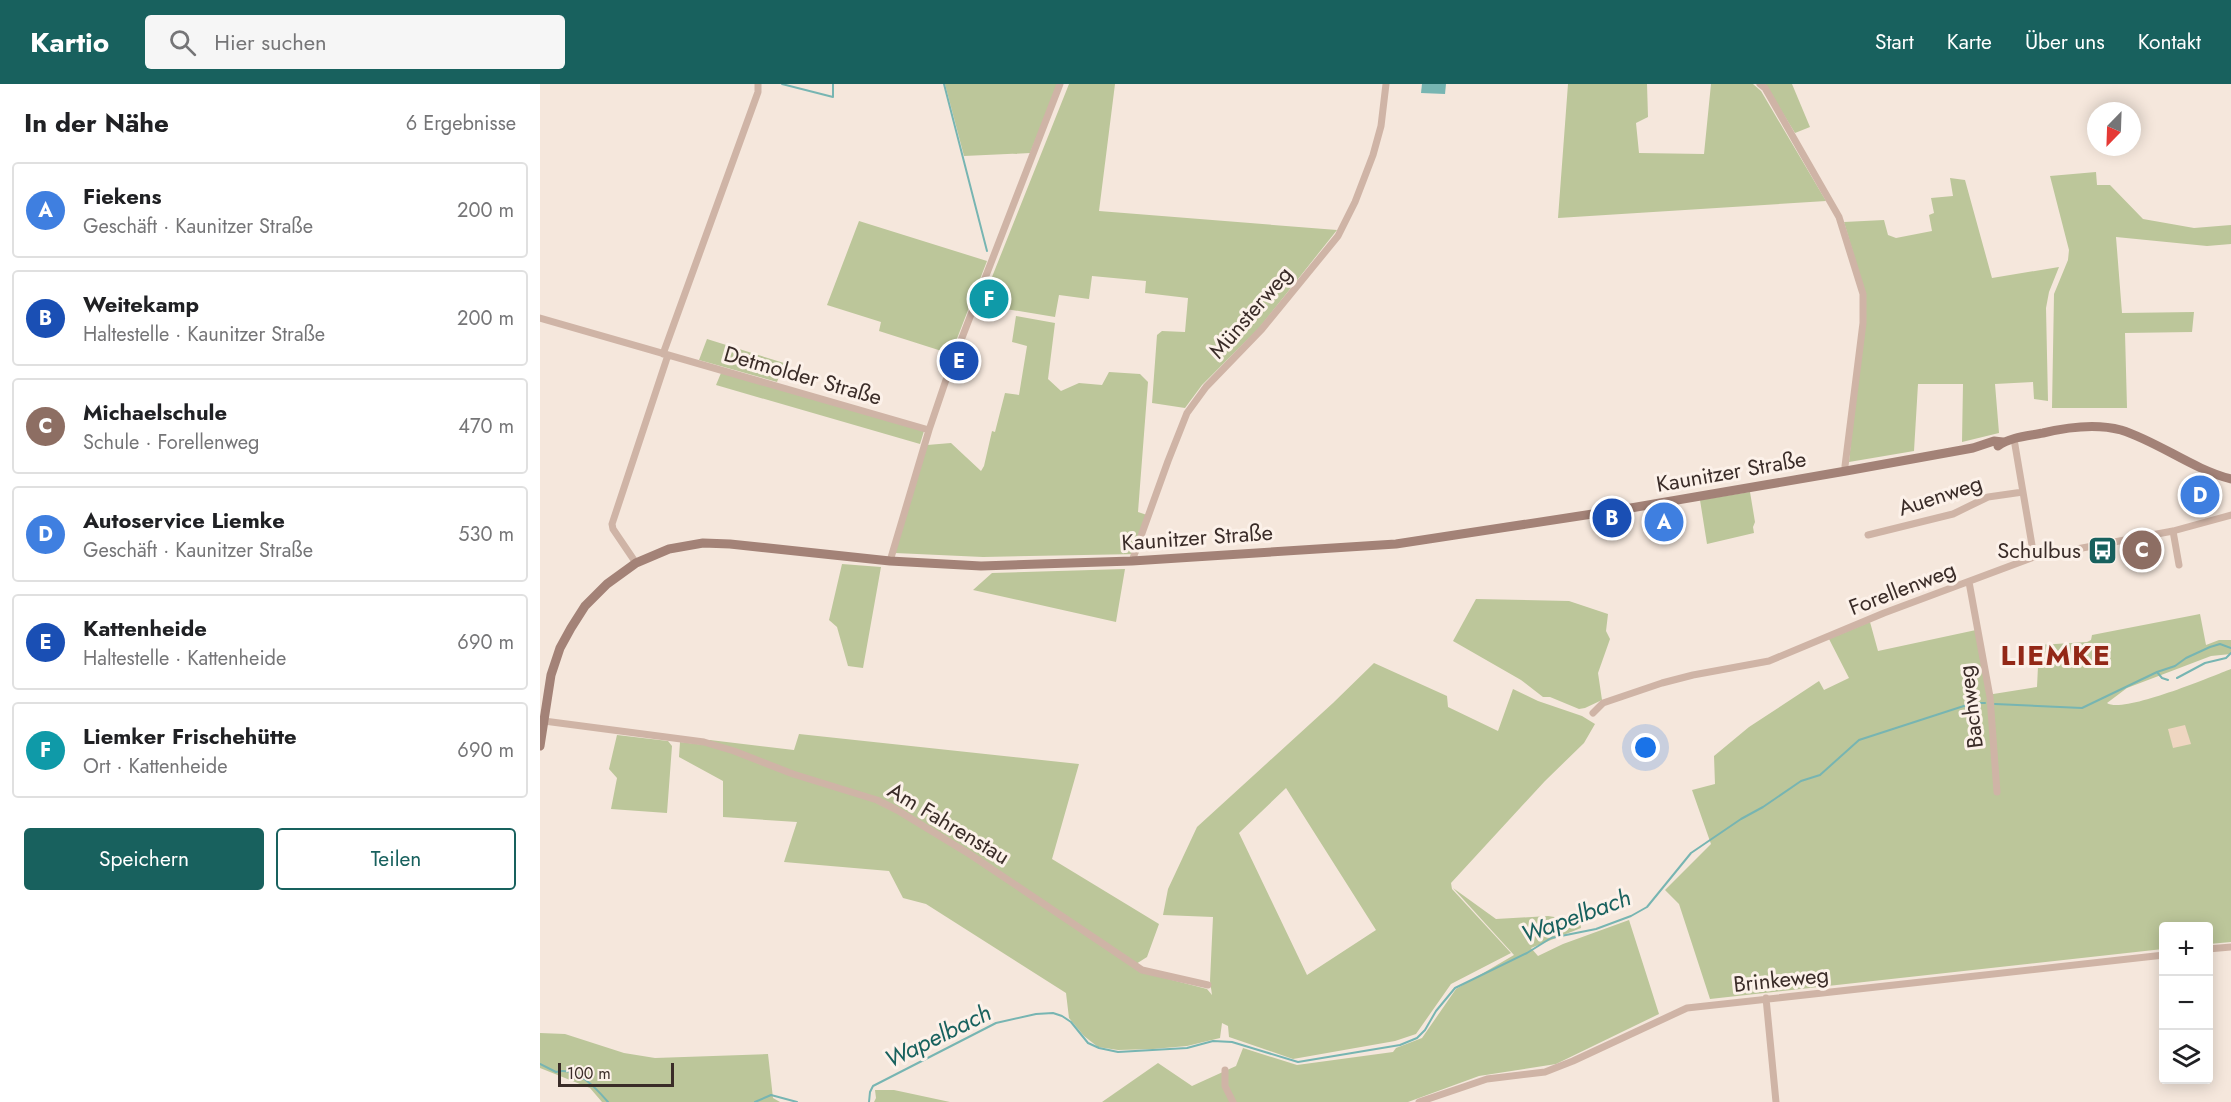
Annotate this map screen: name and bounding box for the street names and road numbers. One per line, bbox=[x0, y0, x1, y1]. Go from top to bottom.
street label: Münsterweg bbox=[1201, 259, 1299, 365]
street label: Detmolder Straße bbox=[720, 337, 886, 413]
street label: Kaunitzer Straße bbox=[1654, 442, 1808, 500]
street label: Auenweg bbox=[1894, 466, 1986, 524]
street label: Kaunitzer Straße bbox=[1120, 516, 1274, 558]
street label: Forellenweg bbox=[1844, 553, 1960, 623]
street label: Bachweg bbox=[1949, 664, 1991, 750]
street label: Am Fahrenstau bbox=[882, 774, 1016, 872]
street label: Brinkeweg bbox=[1732, 958, 1830, 1000]

